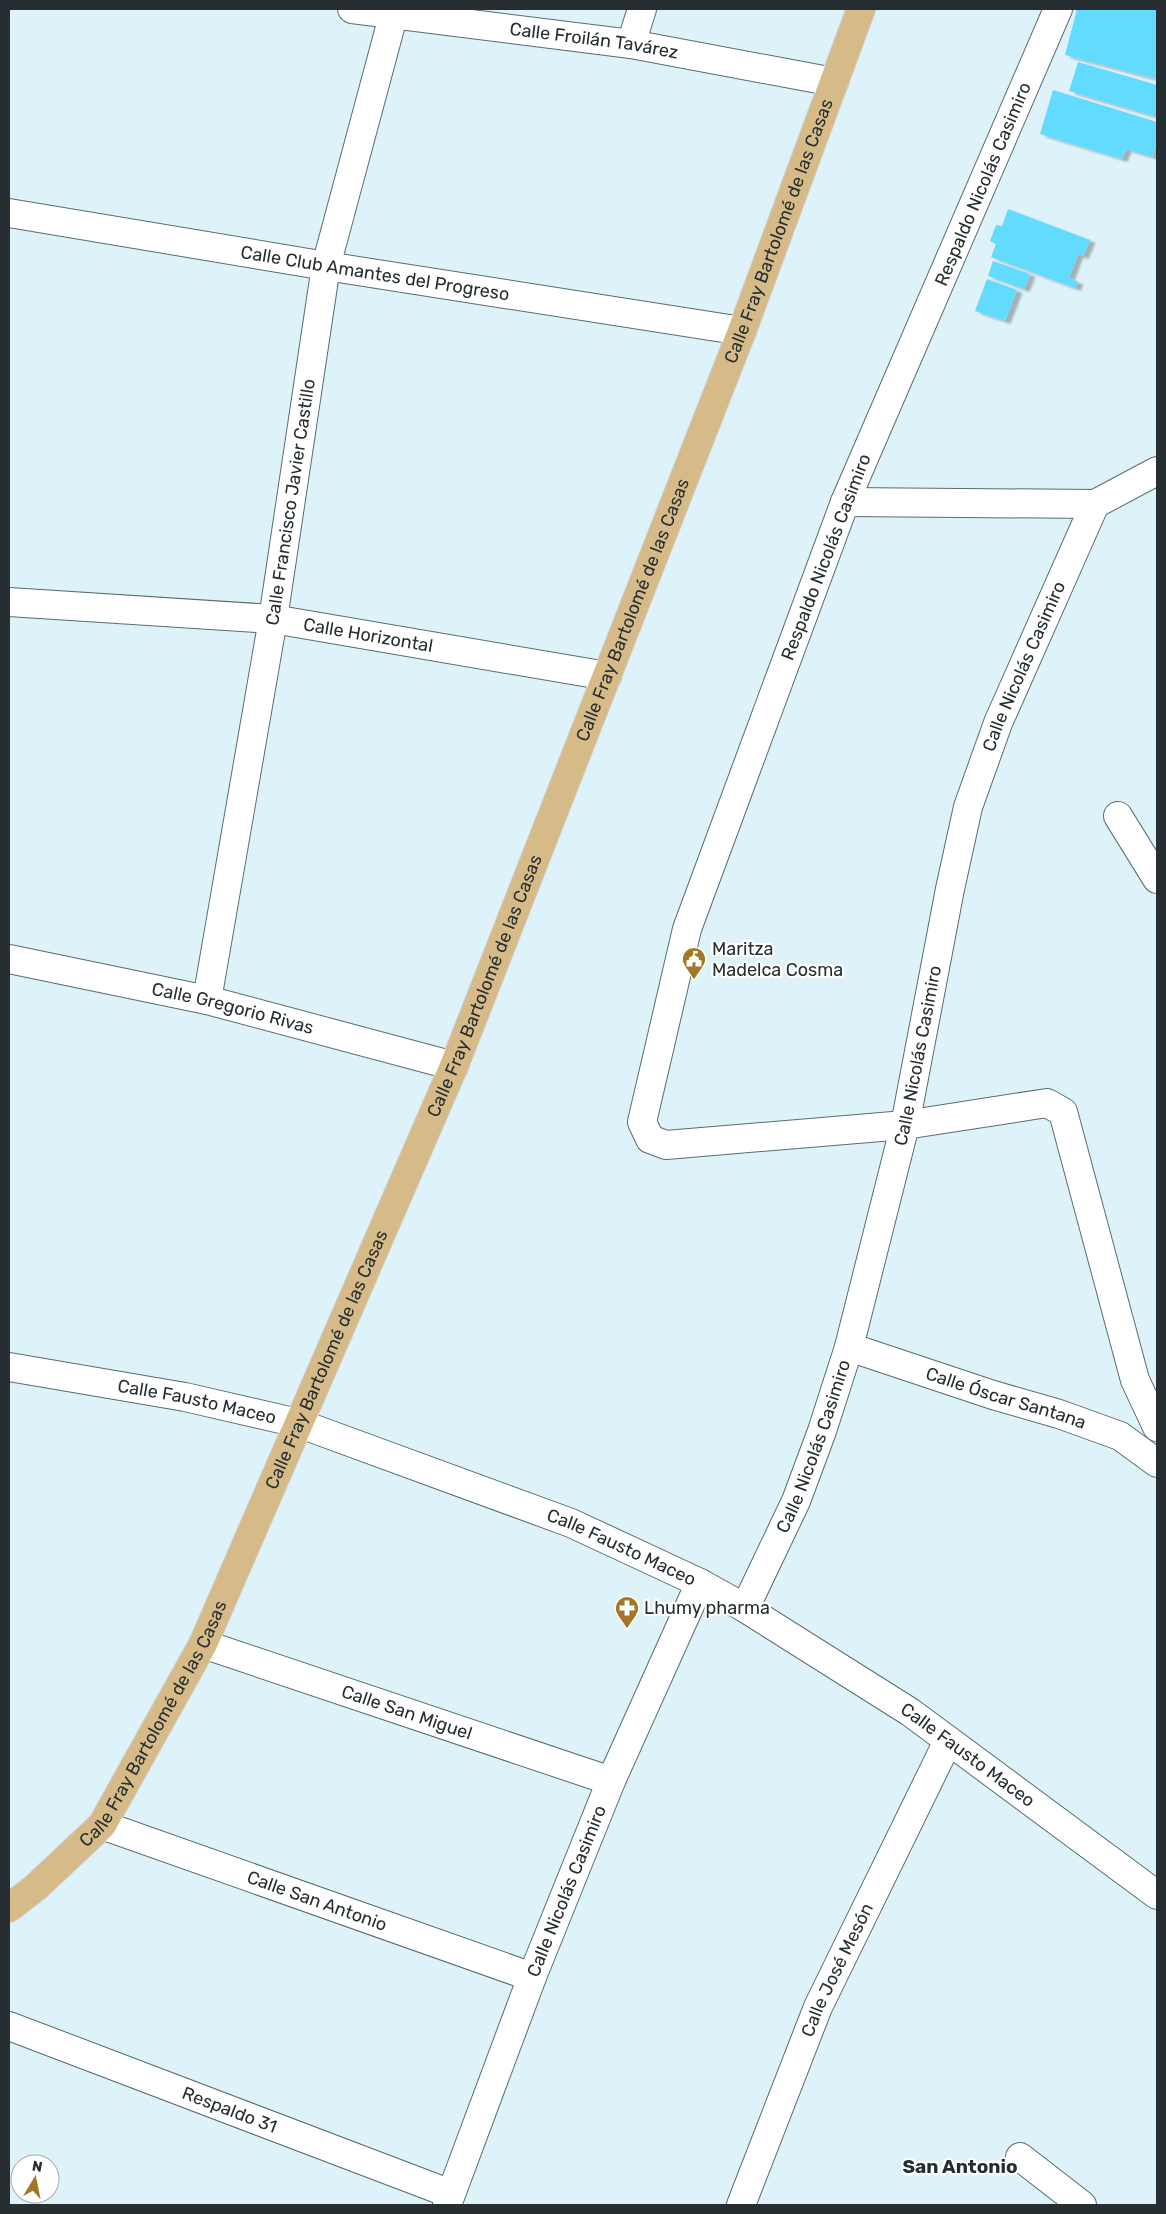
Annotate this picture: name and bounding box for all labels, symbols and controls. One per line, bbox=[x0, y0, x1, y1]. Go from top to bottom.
street label: Calle Froilán Tavárez bbox=[508, 18, 680, 64]
street label: Respaldo Nicolás Casimiro bbox=[930, 79, 1036, 289]
street label: Calle Fray Bartolomé de las Casas bbox=[719, 96, 838, 367]
street label: Calle Club Amantes del Progreso bbox=[239, 241, 511, 306]
street label: Calle Francisco Javier Castillo bbox=[261, 377, 320, 627]
street label: Respaldo Nicolás Casimiro bbox=[776, 451, 876, 663]
street label: Calle Fray Bartolomé de las Casas bbox=[571, 475, 694, 745]
street label: Calle Nicolás Casimiro bbox=[978, 578, 1070, 754]
street label: Calle Horizontal bbox=[302, 613, 435, 657]
street label: Calle Fray Bartolomé de las Casas bbox=[422, 851, 547, 1120]
place label: Maritza Madelca Cosma bbox=[712, 938, 843, 981]
public building icon: Maritza Madelca Cosma bbox=[681, 946, 707, 980]
street label: Calle Nicolás Casimiro bbox=[889, 964, 946, 1148]
street label: Calle Gregorio Rivas bbox=[150, 978, 316, 1039]
street label: Calle Fray Bartolomé de las Casas bbox=[260, 1227, 392, 1493]
street label: Calle Nicolás Casimiro bbox=[771, 1357, 855, 1537]
street label: Calle Óscar Santana bbox=[923, 1362, 1089, 1434]
street label: Calle Fausto Maceo bbox=[116, 1375, 278, 1429]
street label: Calle Fausto Maceo bbox=[544, 1504, 699, 1591]
pharmacy icon: Lhumy pharma bbox=[614, 1595, 640, 1629]
street label: Calle Fray Bartolomé de las Casas bbox=[75, 1597, 232, 1852]
place label: Lhumy pharma bbox=[644, 1597, 770, 1619]
street label: Calle San Miguel bbox=[339, 1680, 475, 1745]
street label: Calle Fausto Maceo bbox=[897, 1698, 1039, 1812]
street label: Calle Nicolás Casimiro bbox=[522, 1802, 611, 1980]
street label: Calle San Antonio bbox=[244, 1866, 390, 1936]
street label: Calle José Mesón bbox=[796, 1899, 878, 2040]
street label: Respaldo 31 bbox=[179, 2082, 280, 2138]
north arrow bbox=[10, 2154, 60, 2204]
district label: San Antonio bbox=[902, 2155, 1018, 2178]
text: N bbox=[31, 2157, 44, 2176]

